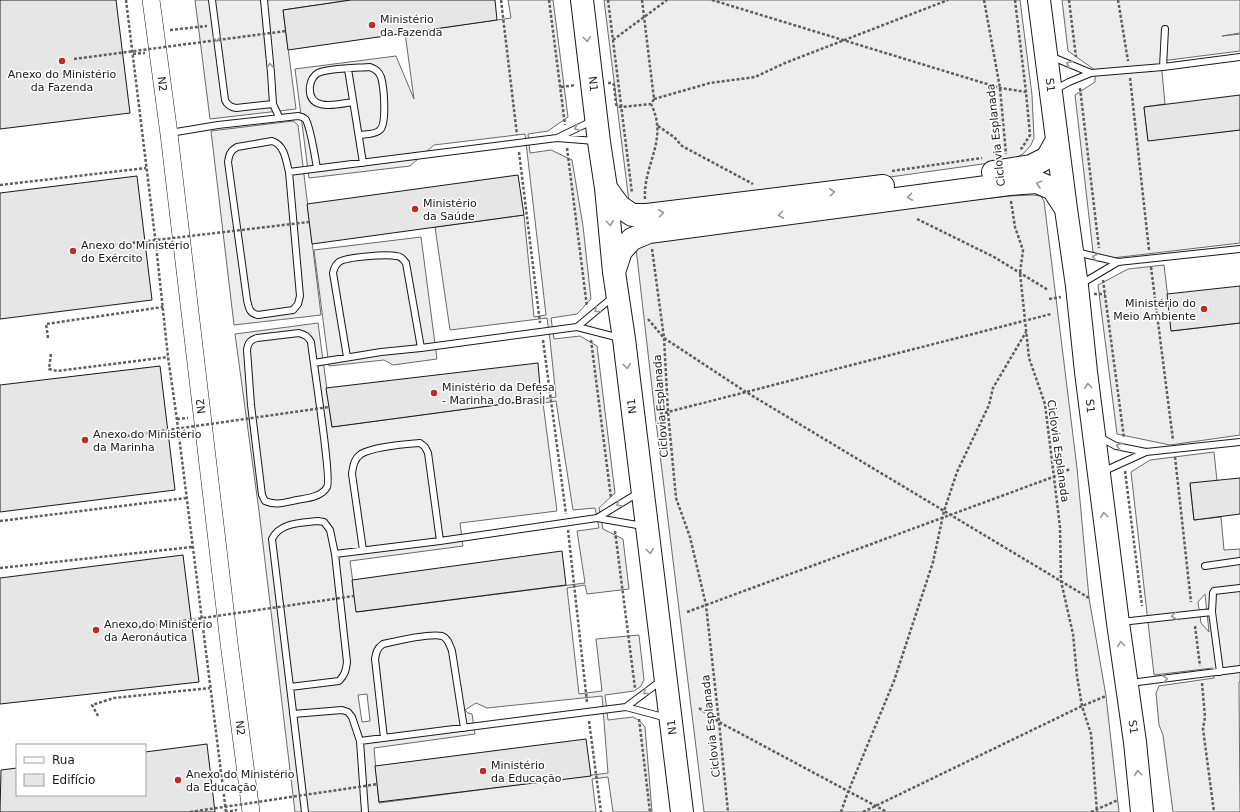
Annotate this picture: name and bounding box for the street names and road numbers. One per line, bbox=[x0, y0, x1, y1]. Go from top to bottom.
street label: N2 bbox=[155, 76, 169, 92]
street label: N1 bbox=[586, 76, 600, 92]
street label: S1 bbox=[1043, 77, 1057, 93]
street label: Ciclovia Esplanada bbox=[984, 83, 1008, 187]
street label: Ciclovia Esplanada bbox=[651, 354, 671, 458]
street label: N2 bbox=[194, 398, 208, 414]
street label: N1 bbox=[625, 398, 639, 414]
street label: S1 bbox=[1083, 398, 1097, 414]
street label: Ciclovia Esplanada bbox=[1044, 399, 1072, 503]
street label: Ciclovia Esplanada bbox=[699, 674, 723, 778]
street label: N1 bbox=[665, 719, 679, 735]
street label: S1 bbox=[1126, 719, 1140, 735]
street label: N2 bbox=[233, 720, 247, 736]

